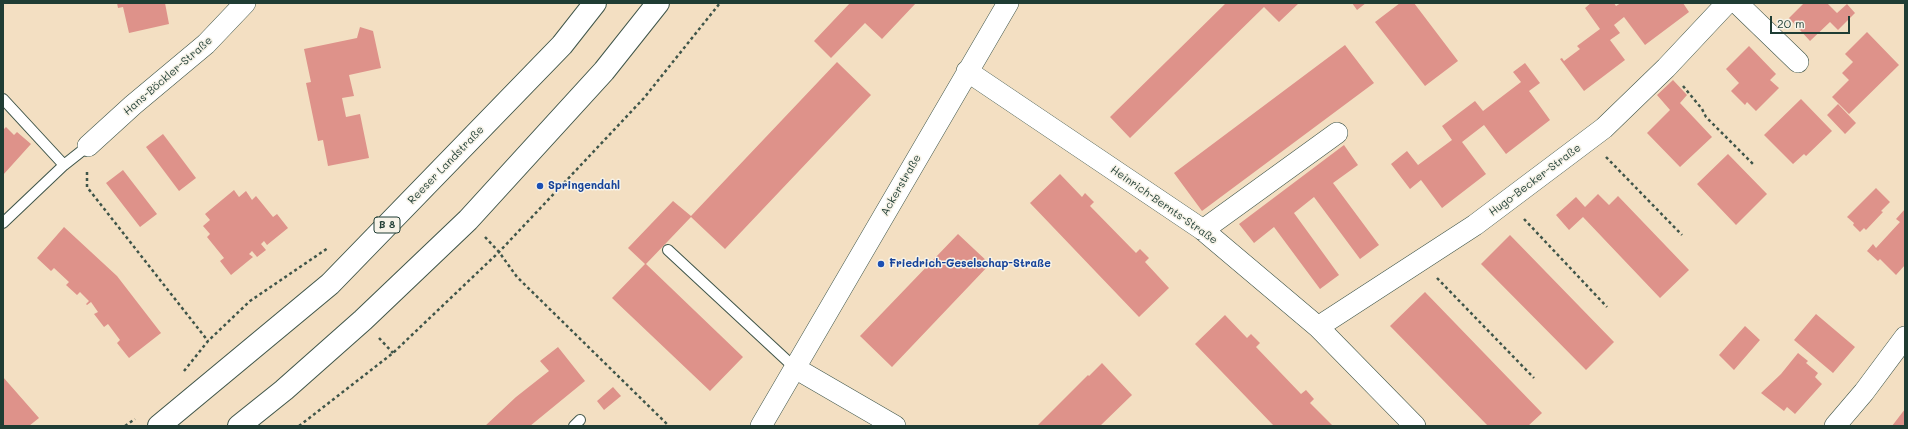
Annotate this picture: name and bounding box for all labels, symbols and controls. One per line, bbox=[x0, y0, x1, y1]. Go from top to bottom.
scale bar bbox=[1772, 8, 1852, 34]
text: 20 m bbox=[1777, 15, 1805, 31]
street label: Hans-Böckler-Straße bbox=[121, 34, 215, 118]
street label: Reeser Landstraße bbox=[405, 123, 487, 207]
street label: Hugo-Becker-Straße bbox=[1486, 141, 1584, 219]
street label: Ackerstraße bbox=[878, 152, 924, 218]
street label: Heinrich-Bernts-Straße bbox=[1108, 163, 1220, 247]
place label: Springendahl bbox=[548, 179, 620, 193]
marker: Springendahl bbox=[535, 181, 545, 191]
road number: B 8 bbox=[374, 217, 400, 233]
place label: Friedrich-Geselschap-Straße bbox=[889, 257, 1051, 271]
marker: Friedrich-Geselschap-Straße bbox=[876, 259, 886, 269]

